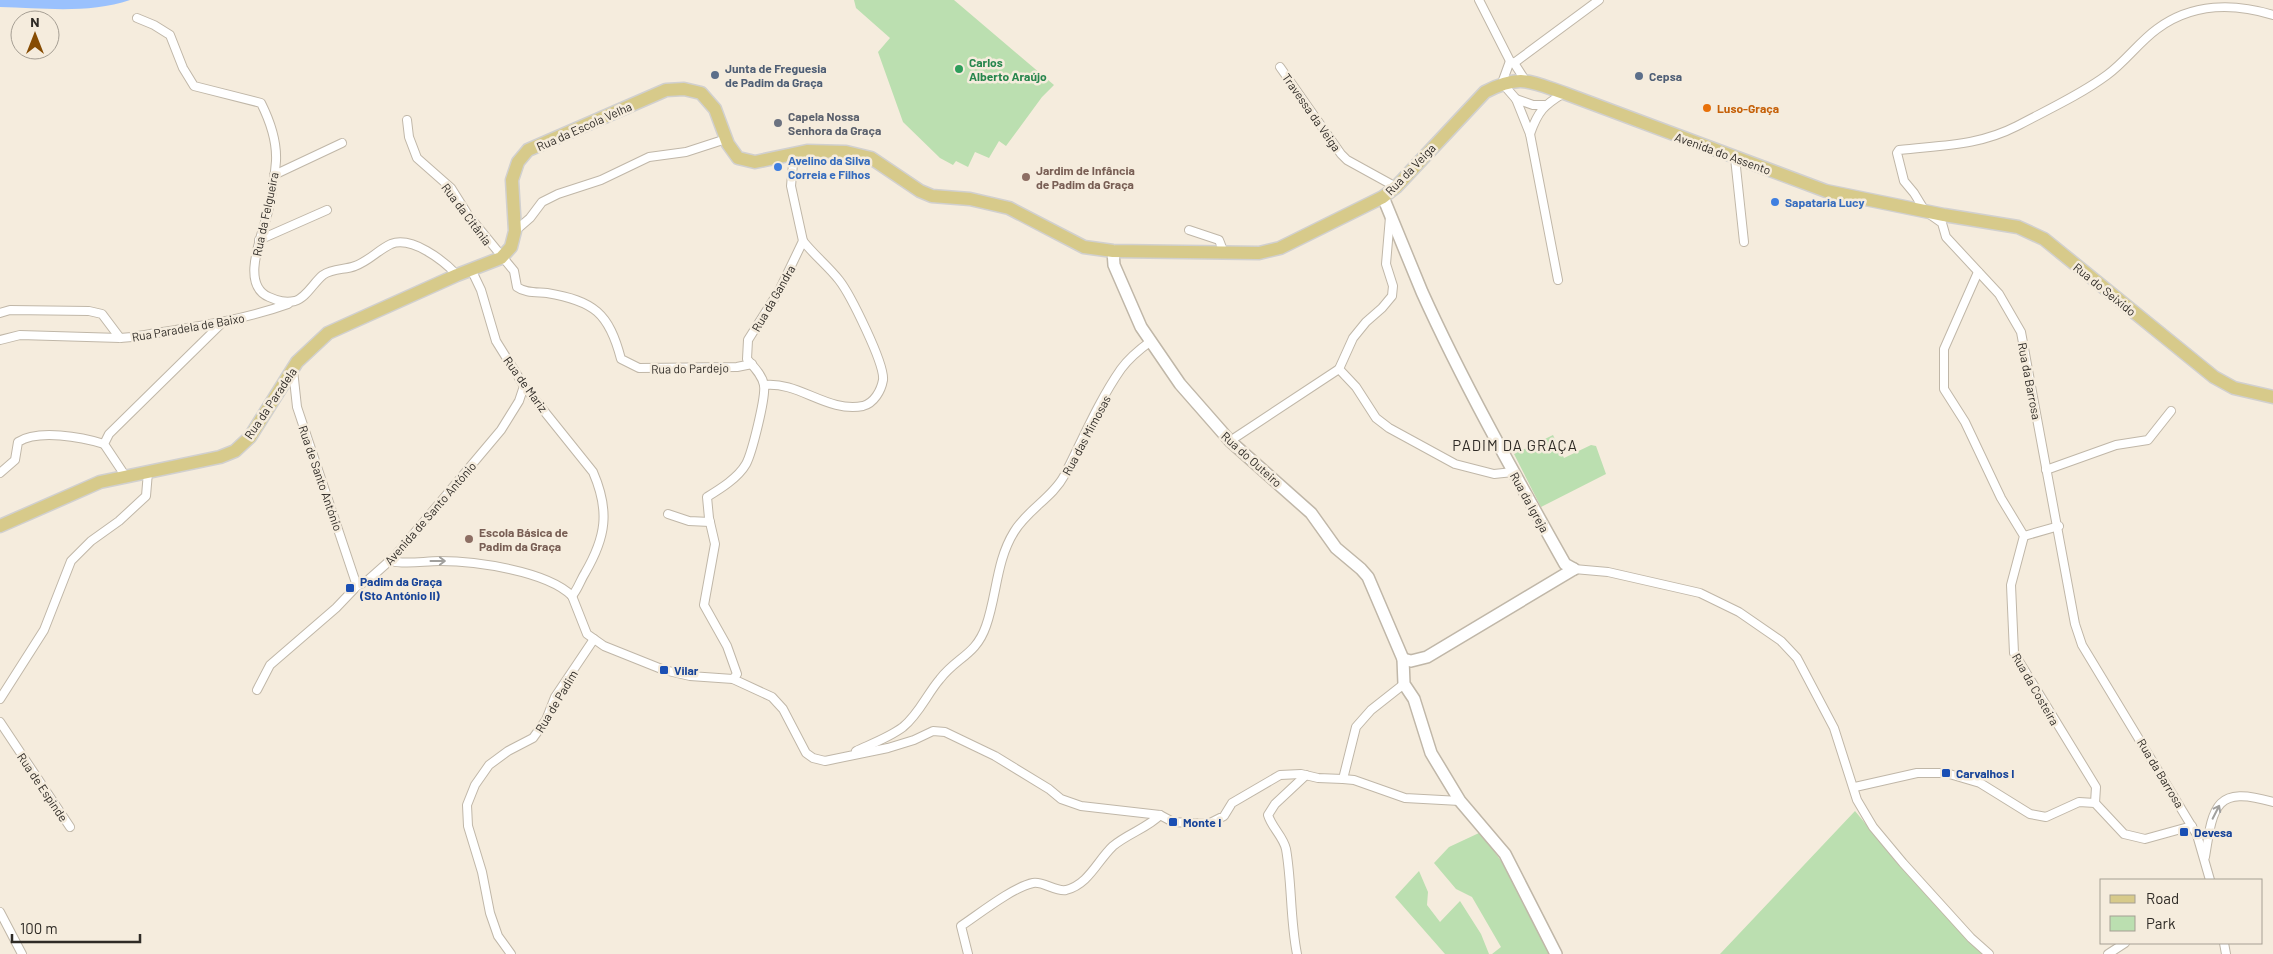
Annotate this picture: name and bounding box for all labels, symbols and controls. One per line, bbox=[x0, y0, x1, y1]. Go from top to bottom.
north arrow bbox=[10, 10, 60, 60]
text: N bbox=[30, 13, 40, 30]
place label: Carlos Alberto Araújo bbox=[969, 55, 1047, 83]
place label: Junta de Freguesia de Padim da Graça bbox=[725, 61, 827, 89]
marker: Carlos Alberto Araújo bbox=[953, 63, 965, 75]
marker: Junta de Freguesia de Padim da Graça bbox=[709, 69, 721, 81]
place label: Cepsa bbox=[1649, 69, 1682, 83]
street label: Travessa da Veiga bbox=[1280, 70, 1344, 154]
marker: Cepsa bbox=[1633, 70, 1645, 82]
street label: Rua da Escola Velha bbox=[534, 99, 634, 153]
place label: Luso-Graça bbox=[1717, 101, 1779, 115]
marker: Luso-Graça bbox=[1701, 102, 1713, 114]
place label: Capela Nossa Senhora da Graça bbox=[788, 109, 881, 137]
marker: Capela Nossa Senhora da Graça bbox=[772, 117, 784, 129]
street label: Avenida do Assento bbox=[1673, 129, 1773, 177]
street label: Rua da Veiga bbox=[1382, 140, 1438, 198]
place label: Avelino da Silva Correia e Filhos bbox=[788, 153, 870, 181]
marker: Avelino da Silva Correia e Filhos bbox=[772, 161, 784, 173]
place label: Jardim de Infância de Padim da Graça bbox=[1036, 163, 1135, 191]
street label: Rua da Felgueira bbox=[249, 171, 281, 257]
marker: Jardim de Infância de Padim da Graça bbox=[1020, 171, 1032, 183]
street label: Rua da Citânia bbox=[439, 180, 495, 248]
place label: Sapataria Lucy bbox=[1785, 195, 1864, 209]
marker: Sapataria Lucy bbox=[1769, 196, 1781, 208]
street label: Rua do Seixido bbox=[2071, 260, 2139, 318]
street label: Rua da Gandra bbox=[748, 262, 798, 334]
street label: Rua Paradela de Baixo bbox=[131, 310, 245, 344]
street label: Rua da Barrosa bbox=[2016, 341, 2044, 421]
street label: Rua de Mariz bbox=[501, 354, 551, 414]
street label: Rua do Pardejo bbox=[651, 360, 729, 376]
street label: Rua da Paradela bbox=[241, 365, 299, 441]
street label: Rua das Mimosas bbox=[1059, 392, 1113, 478]
street label: Rua de Santo António bbox=[296, 423, 346, 533]
street label: Rua do Outeiro bbox=[1219, 428, 1285, 490]
district label: PADIM DA GRAÇA bbox=[1452, 436, 1578, 454]
street label: Avenida de Santo António bbox=[381, 459, 479, 567]
street label: Rua da Igreja bbox=[1508, 469, 1552, 535]
place label: Escola Básica de Padim da Graça bbox=[479, 525, 569, 553]
marker: Escola Básica de Padim da Graça bbox=[463, 533, 475, 545]
one-way arrow bbox=[430, 556, 446, 566]
place label: Padim da Graça (Sto António II) bbox=[359, 574, 442, 602]
marker: Padim da Graça (Sto António II) bbox=[344, 582, 356, 594]
street label: Rua da Costeira bbox=[2010, 650, 2062, 728]
place label: Vilar bbox=[674, 663, 699, 677]
marker: Vilar bbox=[658, 664, 670, 676]
street label: Rua de Padim bbox=[532, 667, 580, 735]
street label: Rua da Barrosa bbox=[2135, 736, 2187, 810]
street label: Rua de Espinde bbox=[15, 750, 71, 824]
place label: Carvalhos I bbox=[1956, 766, 2014, 780]
marker: Carvalhos I bbox=[1940, 767, 1952, 779]
one-way arrow bbox=[2211, 804, 2221, 819]
place label: Monte I bbox=[1183, 815, 1221, 829]
marker: Monte I bbox=[1167, 816, 1179, 828]
place label: Devesa bbox=[2194, 825, 2232, 839]
marker: Devesa bbox=[2178, 826, 2190, 838]
legend bbox=[2100, 879, 2263, 944]
text: Road bbox=[2146, 889, 2179, 907]
scale bar bbox=[12, 912, 140, 944]
text: Park bbox=[2146, 914, 2176, 932]
text: 100 m bbox=[20, 919, 58, 937]

